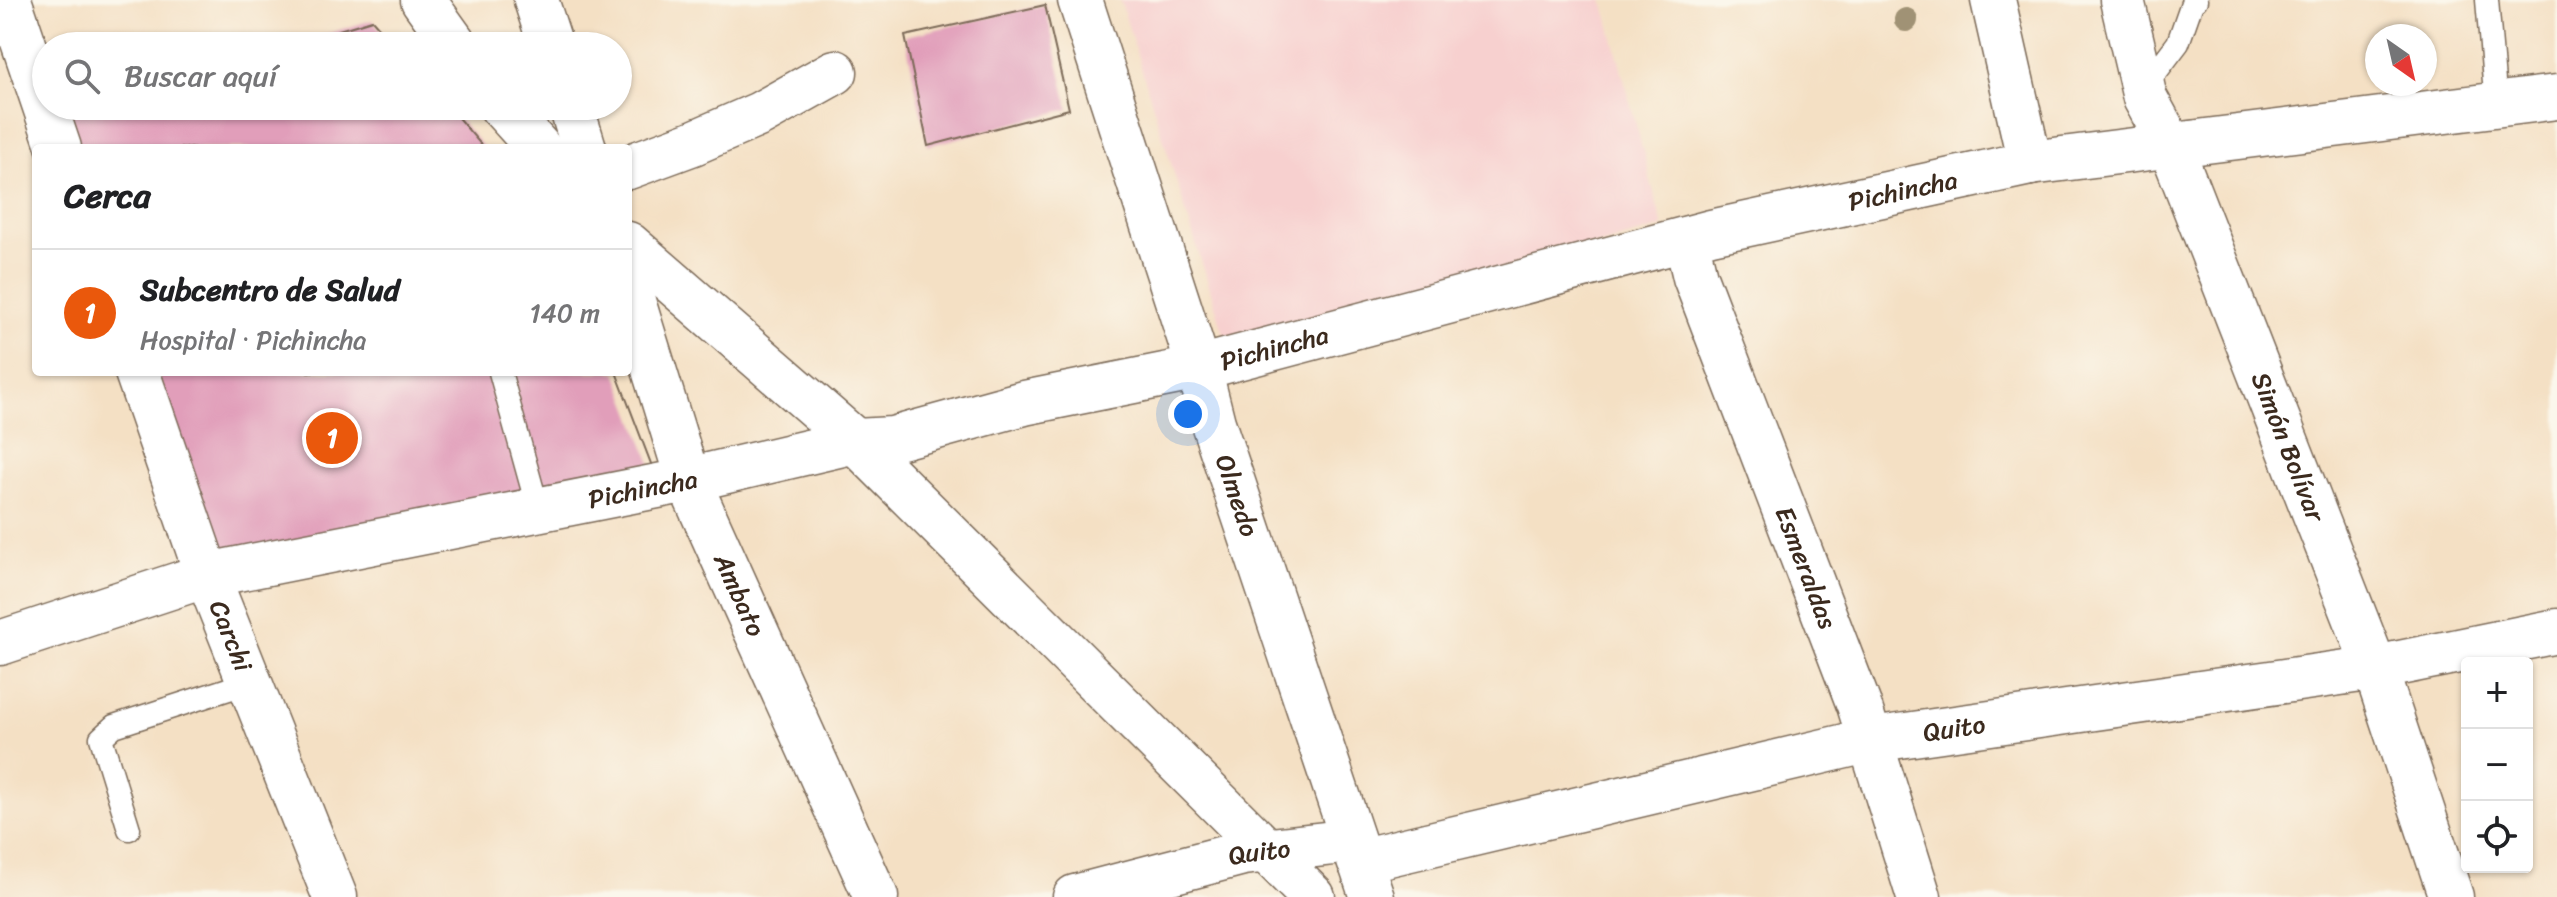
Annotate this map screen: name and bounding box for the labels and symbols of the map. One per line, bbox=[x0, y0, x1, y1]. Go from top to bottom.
north arrow bbox=[2365, 24, 2437, 96]
street label: Pichincha bbox=[1844, 156, 1962, 225]
street label: Pichincha bbox=[1215, 312, 1334, 384]
street label: Simón Bolívar bbox=[2238, 365, 2339, 530]
your location bbox=[1168, 394, 1208, 434]
pin: 1 bbox=[306, 408, 358, 468]
street label: Olmedo bbox=[1202, 448, 1273, 543]
street label: Pichincha bbox=[584, 456, 702, 522]
street label: Esmeraldas bbox=[1762, 499, 1851, 636]
street label: Ambato bbox=[700, 545, 779, 644]
street label: Carchi bbox=[196, 593, 266, 679]
street label: Quito bbox=[1920, 701, 1988, 755]
street label: Quito bbox=[1223, 825, 1293, 879]

